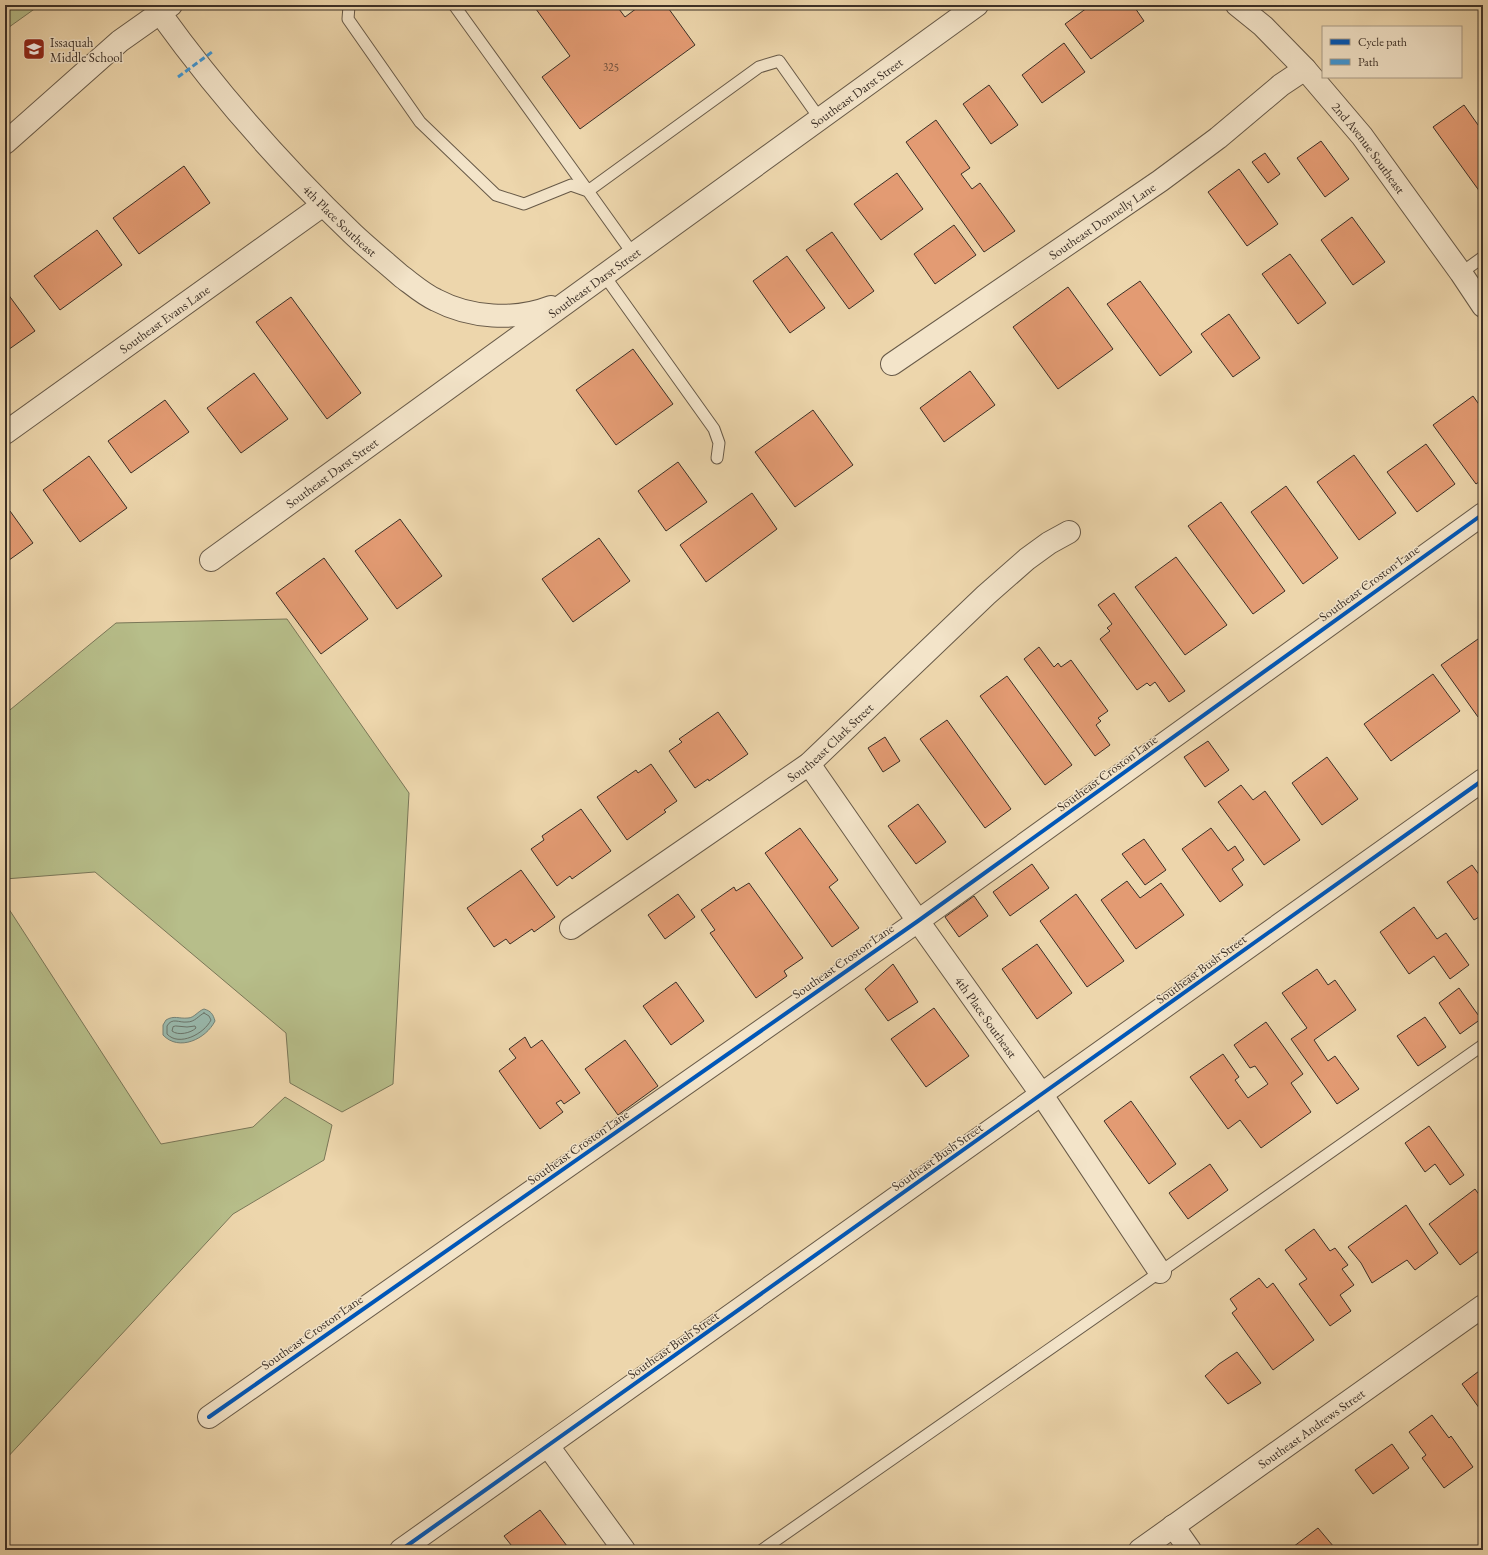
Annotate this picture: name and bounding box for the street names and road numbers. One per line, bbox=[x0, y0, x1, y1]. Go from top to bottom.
street label: Southeast Darst Street bbox=[807, 53, 906, 132]
street label: 2nd Avenue Southeast bbox=[1328, 99, 1409, 197]
street label: Southeast Donnelly Lane bbox=[1045, 178, 1158, 263]
street label: 4th Place Southeast bbox=[299, 181, 381, 260]
street label: Southeast Darst Street bbox=[544, 243, 644, 322]
street label: Southeast Evans Lane bbox=[116, 281, 213, 357]
street label: Southeast Darst Street bbox=[282, 433, 381, 512]
street label: Southeast Croston Lane bbox=[1315, 541, 1423, 625]
street label: Southeast Clark Street bbox=[783, 699, 877, 785]
street label: Southeast Croston Lane bbox=[1053, 731, 1161, 815]
street label: Southeast Croston Lane bbox=[789, 920, 897, 1002]
street label: Southeast Bush Street bbox=[1152, 930, 1250, 1008]
street label: 4th Place Southeast bbox=[951, 973, 1021, 1061]
street label: Southeast Croston Lane bbox=[524, 1106, 632, 1188]
street label: Southeast Bush Street bbox=[888, 1119, 986, 1195]
street label: Southeast Croston Lane bbox=[258, 1291, 366, 1373]
street label: Southeast Bush Street bbox=[624, 1307, 722, 1383]
street label: Southeast Andrews Street bbox=[1254, 1384, 1368, 1472]

